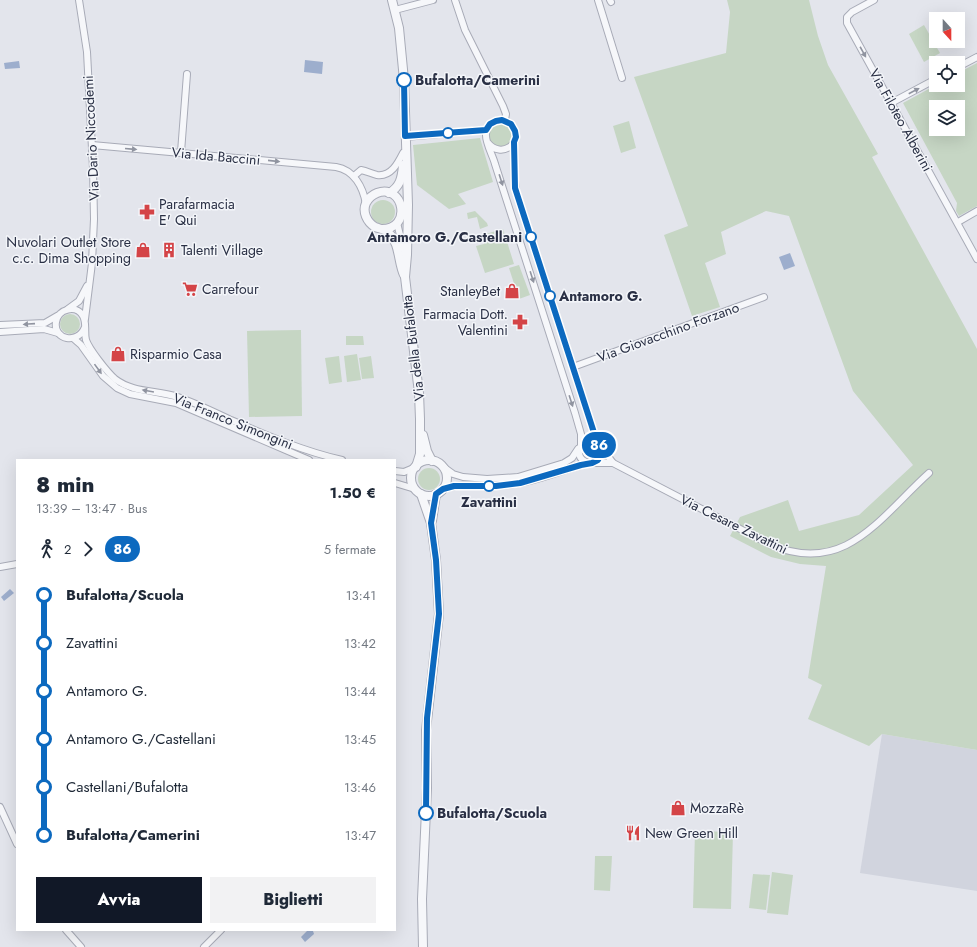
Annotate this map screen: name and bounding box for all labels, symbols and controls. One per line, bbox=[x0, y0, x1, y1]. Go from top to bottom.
north arrow bbox=[929, 12, 965, 48]
map controls bbox=[929, 12, 965, 136]
one-way arrow bbox=[860, 46, 866, 58]
button: locate bbox=[929, 56, 965, 92]
street label: Via Filoteo Alberini bbox=[864, 65, 938, 175]
place label: Bufalotta/Camerini bbox=[415, 70, 540, 90]
marker: Bufalotta/Camerini bbox=[396, 72, 412, 88]
street label: Via Dario Niccodemi bbox=[78, 75, 104, 201]
one-way arrow bbox=[908, 87, 919, 94]
button: layers bbox=[929, 100, 965, 136]
unlabelled marker bbox=[442, 127, 454, 139]
street label: Via Ida Baccini bbox=[171, 142, 261, 170]
one-way arrow bbox=[125, 145, 137, 152]
one-way arrow bbox=[268, 158, 280, 165]
one-way arrow bbox=[498, 175, 504, 187]
place label: Parafarmacia E' Qui bbox=[159, 194, 235, 230]
pharmacy icon: Parafarmacia E' Qui bbox=[138, 203, 156, 221]
place label: Antamoro G./Castellani bbox=[366, 227, 522, 247]
marker: Antamoro G./Castellani bbox=[525, 231, 537, 243]
place label: Nuvolari Outlet Store c.c. Dima Shopping bbox=[6, 232, 131, 268]
place label: Talenti Village bbox=[181, 240, 263, 260]
shop icon: Nuvolari Outlet Store c.c. Dima Shopping bbox=[134, 241, 152, 259]
building icon: Talenti Village bbox=[160, 241, 178, 259]
one-way arrow bbox=[529, 272, 535, 284]
place label: Carrefour bbox=[202, 279, 259, 299]
supermarket icon: Carrefour bbox=[181, 280, 199, 298]
place label: StanleyBet bbox=[440, 281, 501, 301]
shop icon: StanleyBet bbox=[503, 282, 521, 300]
place label: Antamoro G. bbox=[558, 286, 643, 306]
marker: Antamoro G. bbox=[544, 290, 556, 302]
street label: Via della Bufalotta bbox=[397, 294, 429, 402]
street label: Via Giovacchino Forzano bbox=[594, 297, 742, 367]
place label: Farmacia Dott. Valentini bbox=[423, 304, 508, 340]
pharmacy icon: Farmacia Dott. Valentini bbox=[511, 313, 529, 331]
one-way arrow bbox=[23, 320, 35, 327]
place label: Risparmio Casa bbox=[130, 344, 222, 364]
shop icon: Risparmio Casa bbox=[109, 345, 127, 363]
one-way arrow bbox=[94, 363, 102, 374]
one-way arrow bbox=[142, 388, 154, 394]
street label: Via Franco Simongini bbox=[170, 388, 296, 454]
one-way arrow bbox=[568, 395, 574, 407]
line badge: 86 bbox=[581, 432, 617, 458]
text: 86 bbox=[590, 435, 608, 455]
text: 8 min bbox=[36, 468, 94, 500]
marker: Zavattini bbox=[483, 480, 495, 492]
text: 1.50 € bbox=[330, 482, 376, 504]
street label: Via Cesare Zavattini bbox=[677, 489, 791, 559]
place label: Zavattini bbox=[461, 492, 517, 512]
text: 13:39 – 13:47 · Bus bbox=[36, 499, 147, 518]
icon: walk bbox=[36, 538, 58, 560]
icon: forward bbox=[77, 538, 99, 560]
text: 86 bbox=[113, 539, 132, 559]
text: 2 bbox=[64, 540, 71, 559]
text: 5 fermate bbox=[324, 540, 376, 559]
text: Bufalotta/Scuola bbox=[66, 584, 184, 606]
text: 13:41 bbox=[346, 586, 376, 605]
text: Zavattini bbox=[66, 632, 118, 654]
text: 13:42 bbox=[344, 634, 376, 653]
text: Antamoro G. bbox=[66, 680, 148, 702]
text: 13:44 bbox=[344, 682, 376, 701]
text: Antamoro G./Castellani bbox=[66, 728, 216, 750]
text: 13:45 bbox=[344, 730, 376, 749]
text: Castellani/Bufalotta bbox=[66, 776, 188, 798]
text: 13:46 bbox=[344, 778, 376, 797]
place label: MozzaRè bbox=[690, 798, 744, 818]
shop icon: MozzaRè bbox=[669, 799, 687, 817]
place label: Bufalotta/Scuola bbox=[437, 803, 547, 823]
marker: Bufalotta/Scuola bbox=[418, 805, 434, 821]
place label: New Green Hill bbox=[645, 823, 738, 843]
text: Bufalotta/Camerini bbox=[66, 824, 200, 846]
restaurant icon: New Green Hill bbox=[624, 824, 642, 842]
text: 13:47 bbox=[345, 826, 376, 845]
button: Avvia bbox=[36, 877, 202, 923]
button: Biglietti bbox=[210, 877, 376, 923]

